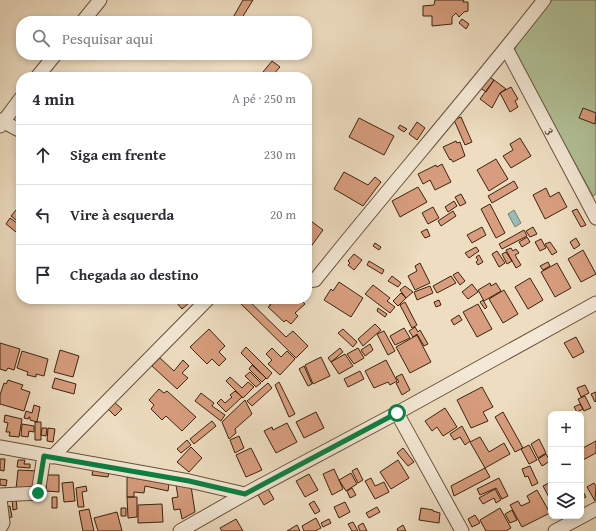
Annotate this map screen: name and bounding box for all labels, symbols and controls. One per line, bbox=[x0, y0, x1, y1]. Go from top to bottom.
search box bbox=[16, 16, 312, 60]
icon: search bbox=[30, 27, 52, 49]
text: Pesquisar aqui bbox=[62, 28, 153, 49]
text: 4 min bbox=[32, 86, 74, 111]
text: A pé · 250 m bbox=[232, 89, 296, 108]
street label: 3 bbox=[540, 124, 559, 139]
icon: ahead bbox=[32, 144, 54, 166]
text: Siga em frente bbox=[70, 144, 166, 165]
text: 230 m bbox=[264, 145, 296, 164]
icon: left bbox=[32, 204, 54, 226]
text: Vire à esquerda bbox=[70, 204, 174, 225]
text: 20 m bbox=[270, 205, 296, 224]
icon: arrive bbox=[32, 264, 54, 286]
text: Chegada ao destino bbox=[70, 264, 198, 285]
route start bbox=[388, 404, 406, 422]
map controls bbox=[548, 411, 584, 519]
button: + bbox=[548, 411, 584, 447]
button: − bbox=[548, 447, 584, 483]
button: layers bbox=[548, 483, 584, 519]
route end bbox=[29, 484, 47, 502]

